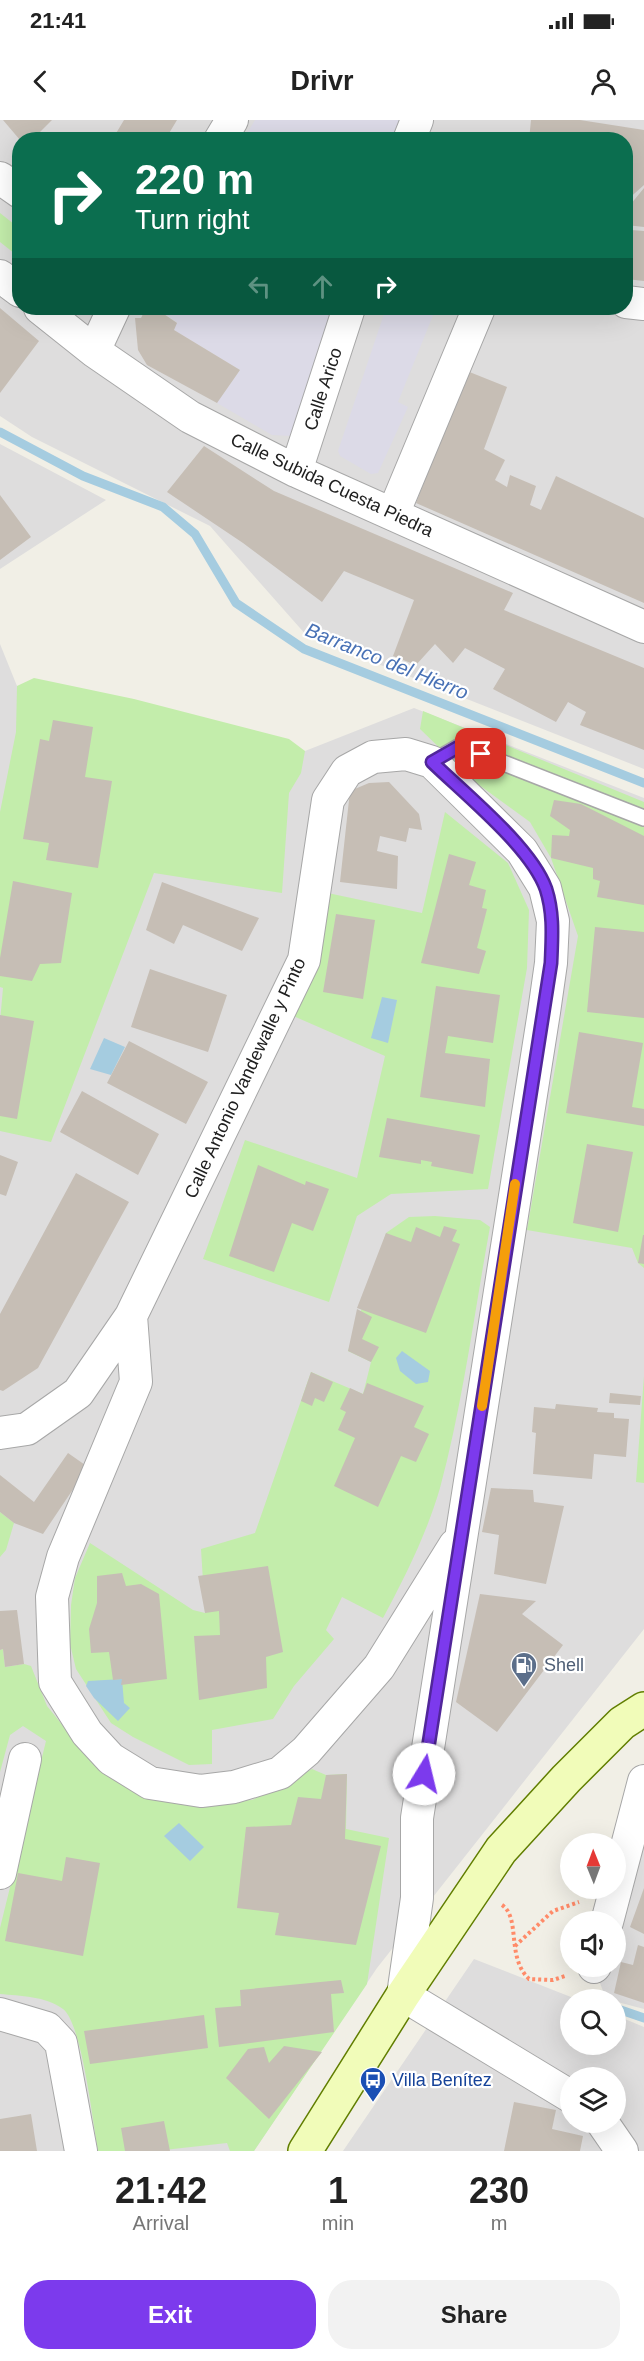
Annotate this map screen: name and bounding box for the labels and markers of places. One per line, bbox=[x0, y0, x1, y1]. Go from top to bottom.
pin bbox=[455, 728, 506, 779]
fuel station icon: Shell bbox=[509, 1650, 539, 1688]
place label: Shell bbox=[544, 1655, 584, 1675]
bus stop icon: Villa Benítez bbox=[358, 2065, 388, 2103]
place label: Villa Benítez bbox=[392, 2070, 492, 2090]

